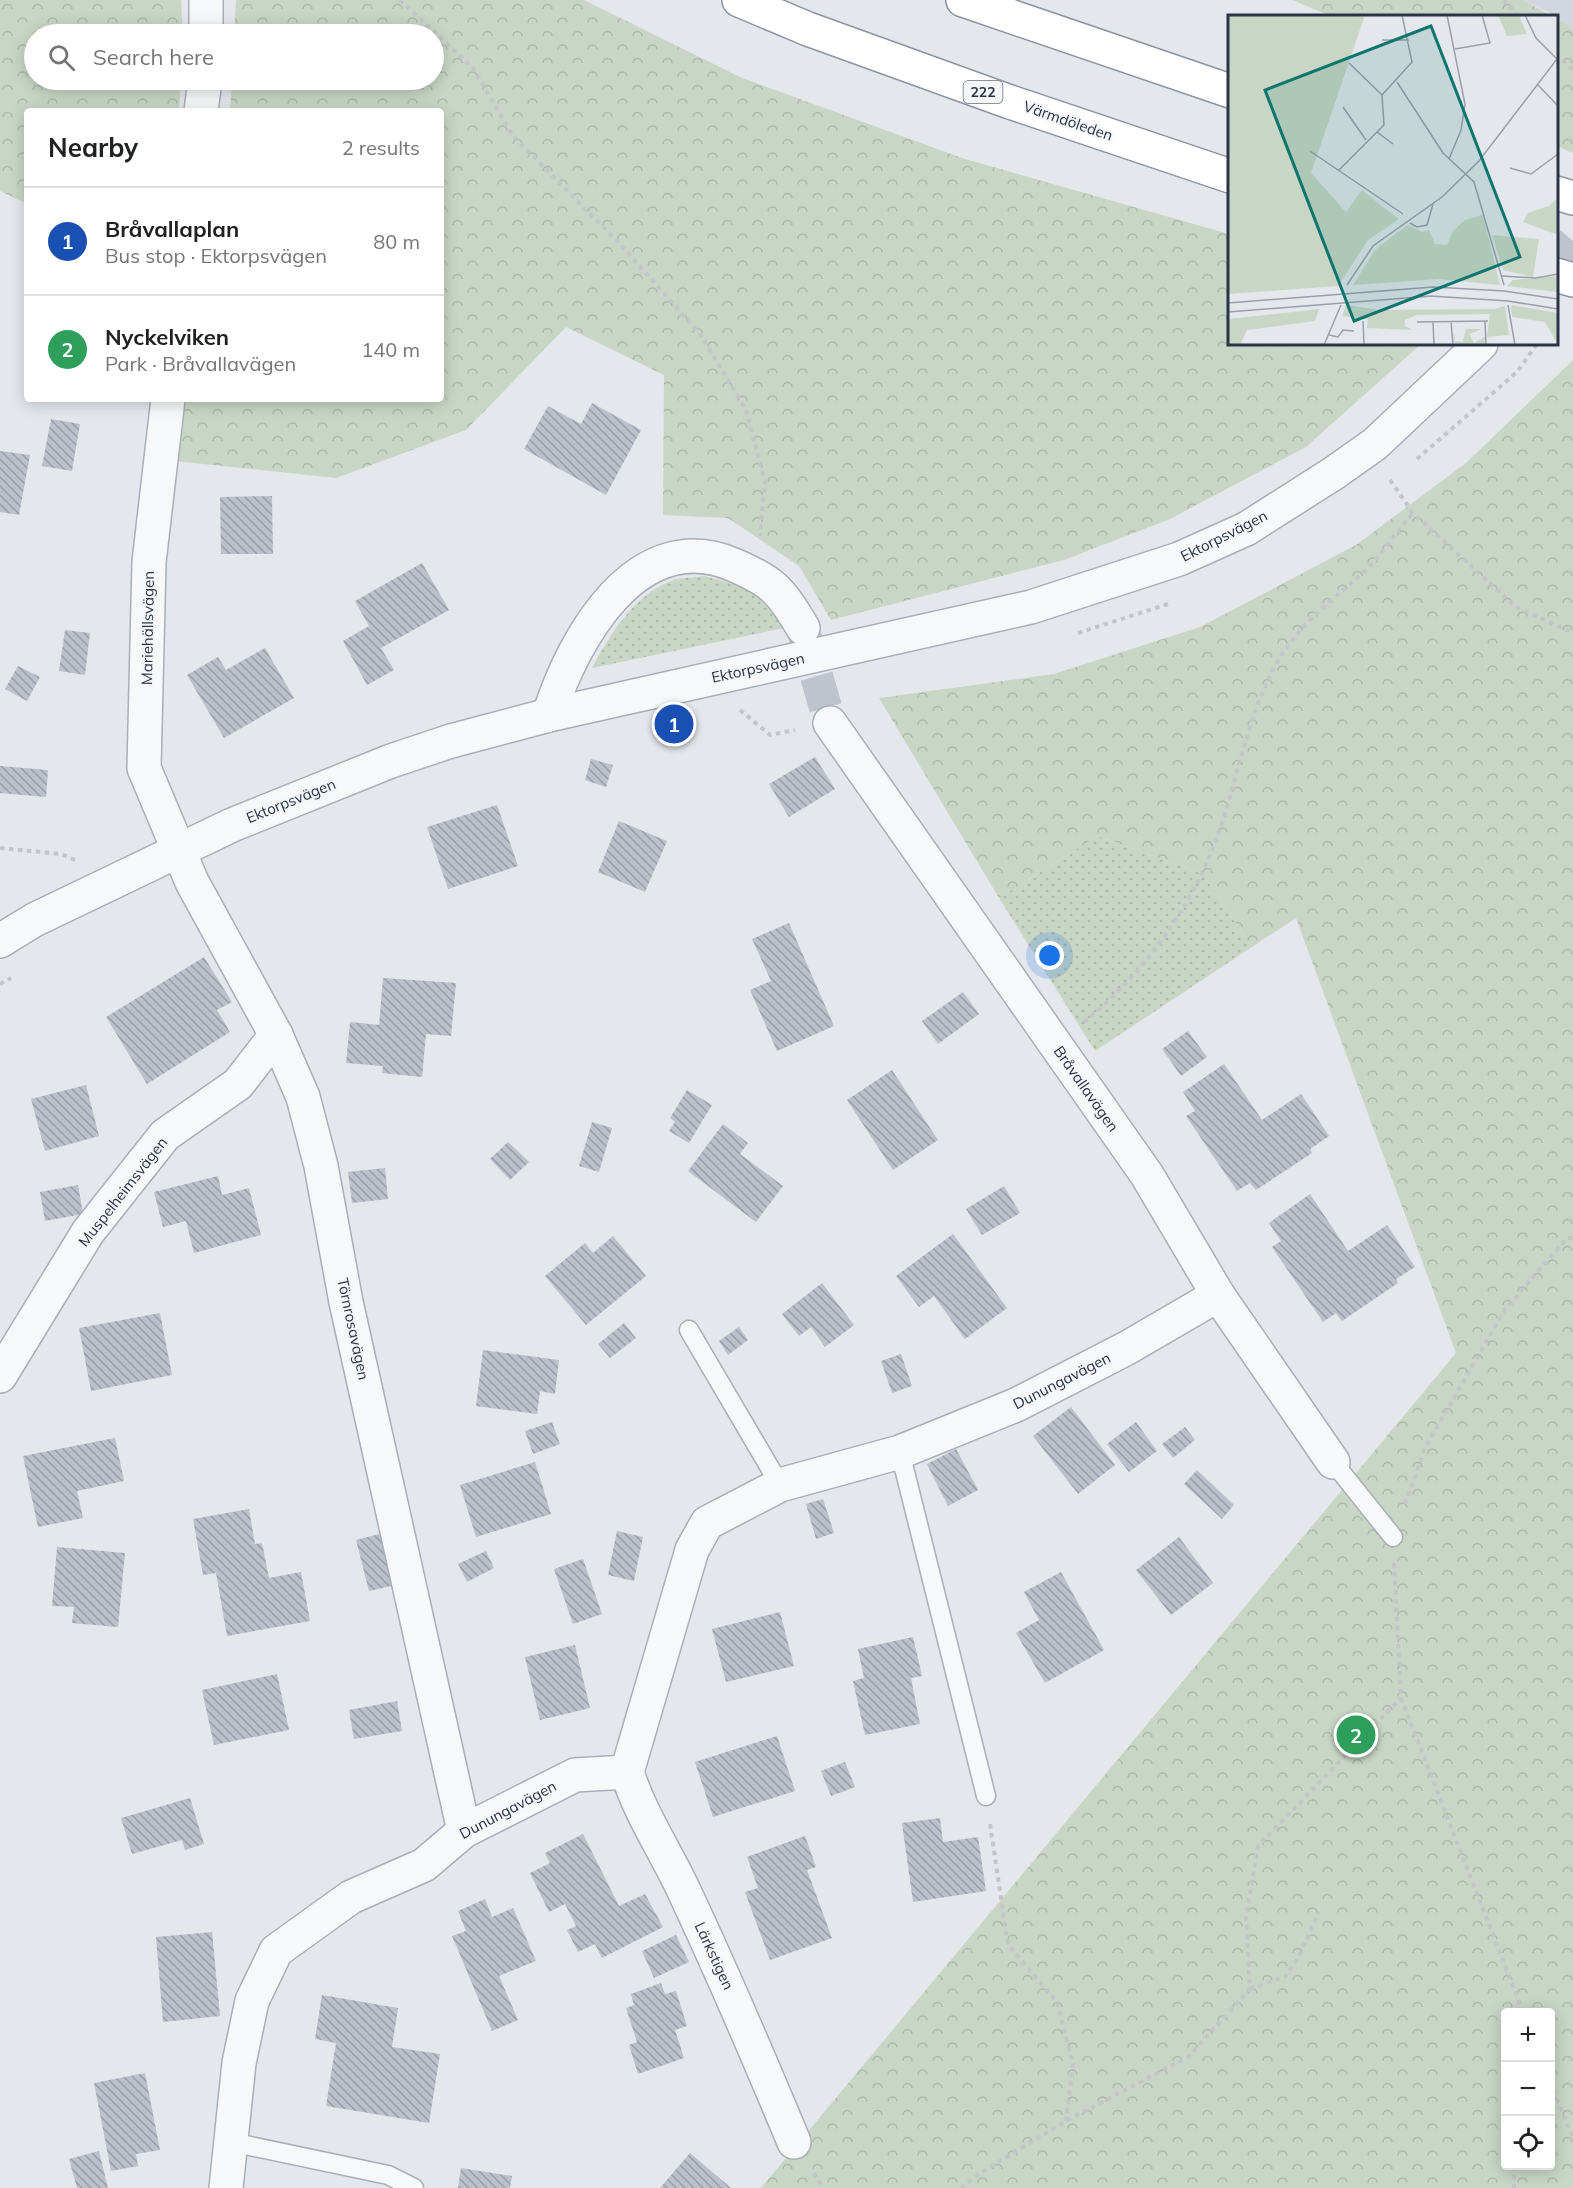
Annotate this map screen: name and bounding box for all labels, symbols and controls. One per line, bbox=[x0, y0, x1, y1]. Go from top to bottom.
inset map bbox=[1228, 15, 1558, 345]
search box bbox=[24, 24, 444, 90]
icon: search bbox=[45, 41, 78, 74]
text: Search here bbox=[93, 43, 214, 71]
road number: 222 bbox=[964, 81, 1002, 103]
street label: Värmdöleden bbox=[1021, 96, 1115, 145]
text: Nearby bbox=[48, 131, 138, 164]
text: 2 results bbox=[342, 135, 420, 160]
text: Bråvallaplan bbox=[105, 215, 239, 243]
text: 1 bbox=[62, 229, 74, 254]
text: 80 m bbox=[373, 229, 420, 254]
text: Bus stop · Ektorpsvägen bbox=[105, 243, 327, 268]
text: Nyckelviken bbox=[105, 323, 229, 351]
text: 2 bbox=[62, 337, 74, 362]
text: 140 m bbox=[361, 337, 420, 362]
text: Park · Bråvallavägen bbox=[105, 351, 296, 376]
street label: Ektorpsvägen bbox=[1177, 506, 1270, 566]
street label: Mariehällsvägen bbox=[137, 571, 158, 685]
street label: Ektorpsvägen bbox=[710, 648, 806, 687]
pin: 1 bbox=[654, 702, 694, 746]
street label: Ektorpsvägen bbox=[243, 774, 338, 827]
your location bbox=[1035, 941, 1064, 970]
street label: Bråvallavägen bbox=[1050, 1042, 1123, 1135]
street label: Muspelheimsvägen bbox=[74, 1133, 171, 1250]
street label: Törnrosavägen bbox=[333, 1276, 374, 1382]
street label: Dunungavägen bbox=[1010, 1348, 1114, 1413]
pin: 2 bbox=[1336, 1712, 1376, 1758]
street label: Dunungavägen bbox=[456, 1776, 559, 1843]
street label: Lärkstigen bbox=[691, 1919, 738, 1993]
map controls bbox=[1501, 2008, 1555, 2170]
button: + bbox=[1501, 2008, 1555, 2062]
button: − bbox=[1501, 2062, 1555, 2116]
button: locate bbox=[1501, 2116, 1555, 2170]

